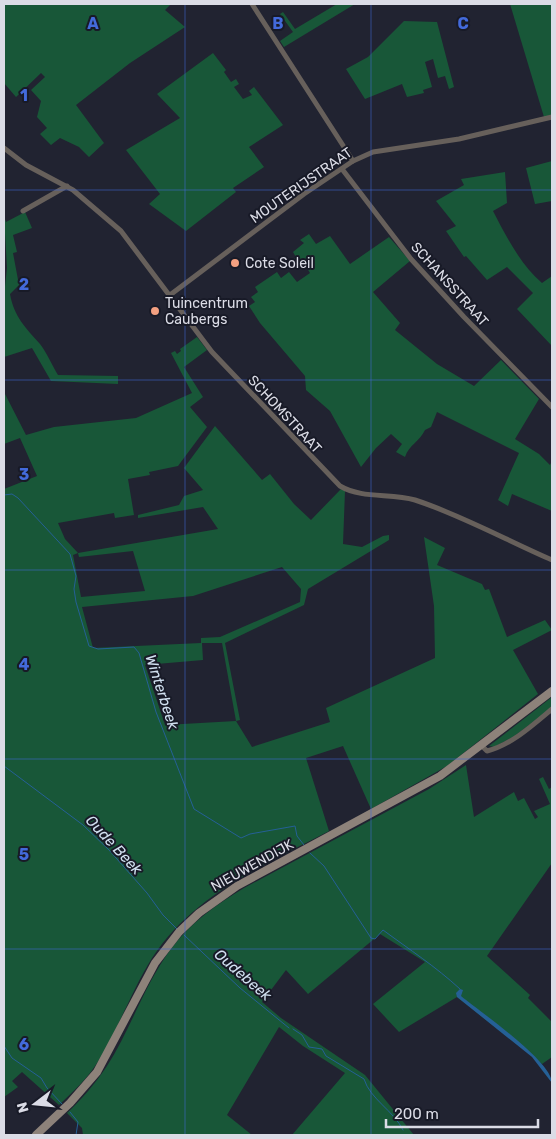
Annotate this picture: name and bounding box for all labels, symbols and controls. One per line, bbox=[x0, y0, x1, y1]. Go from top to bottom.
text: A bbox=[87, 14, 99, 33]
text: B bbox=[272, 14, 284, 33]
text: C bbox=[457, 14, 469, 33]
text: 1 bbox=[20, 86, 28, 105]
street label: MOUTERIJSTRAAT bbox=[247, 144, 356, 227]
street label: SCHANSSTRAAT bbox=[407, 239, 492, 330]
place label: Cote Soleil bbox=[245, 255, 314, 272]
marker: Cote Soleil bbox=[229, 257, 241, 269]
text: 2 bbox=[19, 275, 29, 294]
place label: Tuincentrum Caubergs bbox=[165, 295, 248, 328]
marker: Tuincentrum Caubergs bbox=[149, 305, 161, 317]
street label: SCHOMSTRAAT bbox=[244, 372, 325, 457]
text: 3 bbox=[19, 465, 29, 484]
water label: Winterbeek bbox=[141, 652, 183, 732]
text: 4 bbox=[19, 655, 30, 674]
water label: Oude Beek bbox=[82, 812, 146, 879]
street label: NIEUWENDIJK bbox=[208, 835, 297, 895]
text: 5 bbox=[19, 845, 29, 864]
water label: Oudebeek bbox=[211, 945, 275, 1005]
text: 6 bbox=[19, 1035, 29, 1054]
north arrow bbox=[10, 1079, 60, 1129]
scale bar bbox=[386, 1096, 538, 1128]
text: N bbox=[13, 1100, 33, 1115]
text: 200 m bbox=[394, 1105, 439, 1123]

